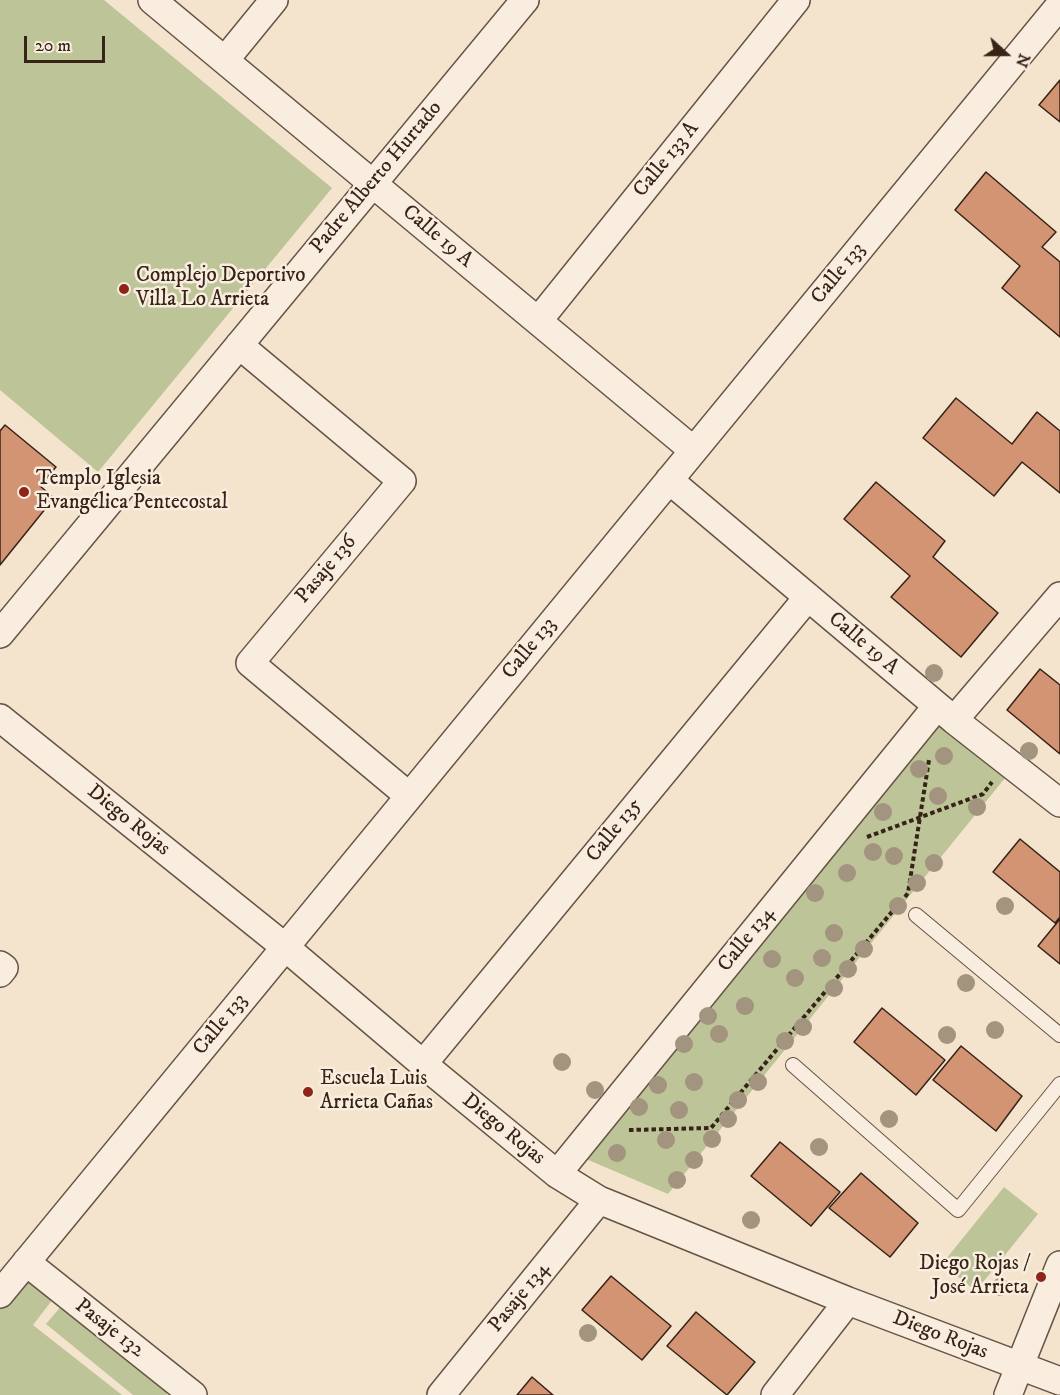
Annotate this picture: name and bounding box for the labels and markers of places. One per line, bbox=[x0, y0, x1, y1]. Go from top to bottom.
place label: Complejo Deportivo Villa Lo Arrieta bbox=[136, 264, 305, 314]
marker: Complejo Deportivo Villa Lo Arrieta bbox=[117, 282, 131, 296]
place label: Templo Iglesia Evangélica Pentecostal bbox=[36, 467, 228, 517]
marker: Templo Iglesia Evangélica Pentecostal bbox=[17, 485, 31, 499]
place label: Escuela Luis Arrieta Cañas bbox=[320, 1067, 433, 1117]
marker: Escuela Luis Arrieta Cañas bbox=[301, 1085, 315, 1099]
place label: Diego Rojas / José Arrieta bbox=[919, 1252, 1029, 1302]
marker: Diego Rojas / José Arrieta bbox=[1034, 1270, 1048, 1284]

